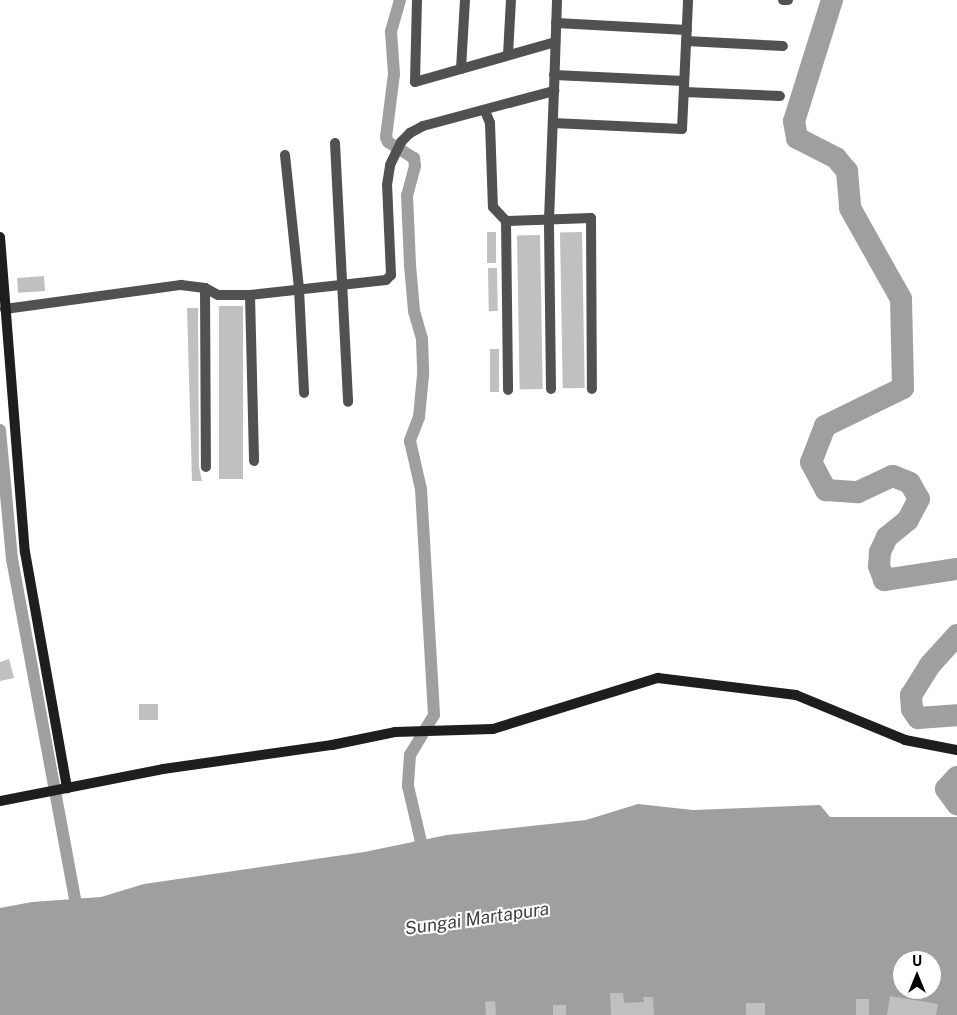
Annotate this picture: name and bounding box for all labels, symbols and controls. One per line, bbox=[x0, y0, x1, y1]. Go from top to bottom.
water label: Sungai Martapura bbox=[404, 898, 550, 940]
north arrow bbox=[892, 950, 942, 1000]
text: U bbox=[912, 953, 922, 969]

